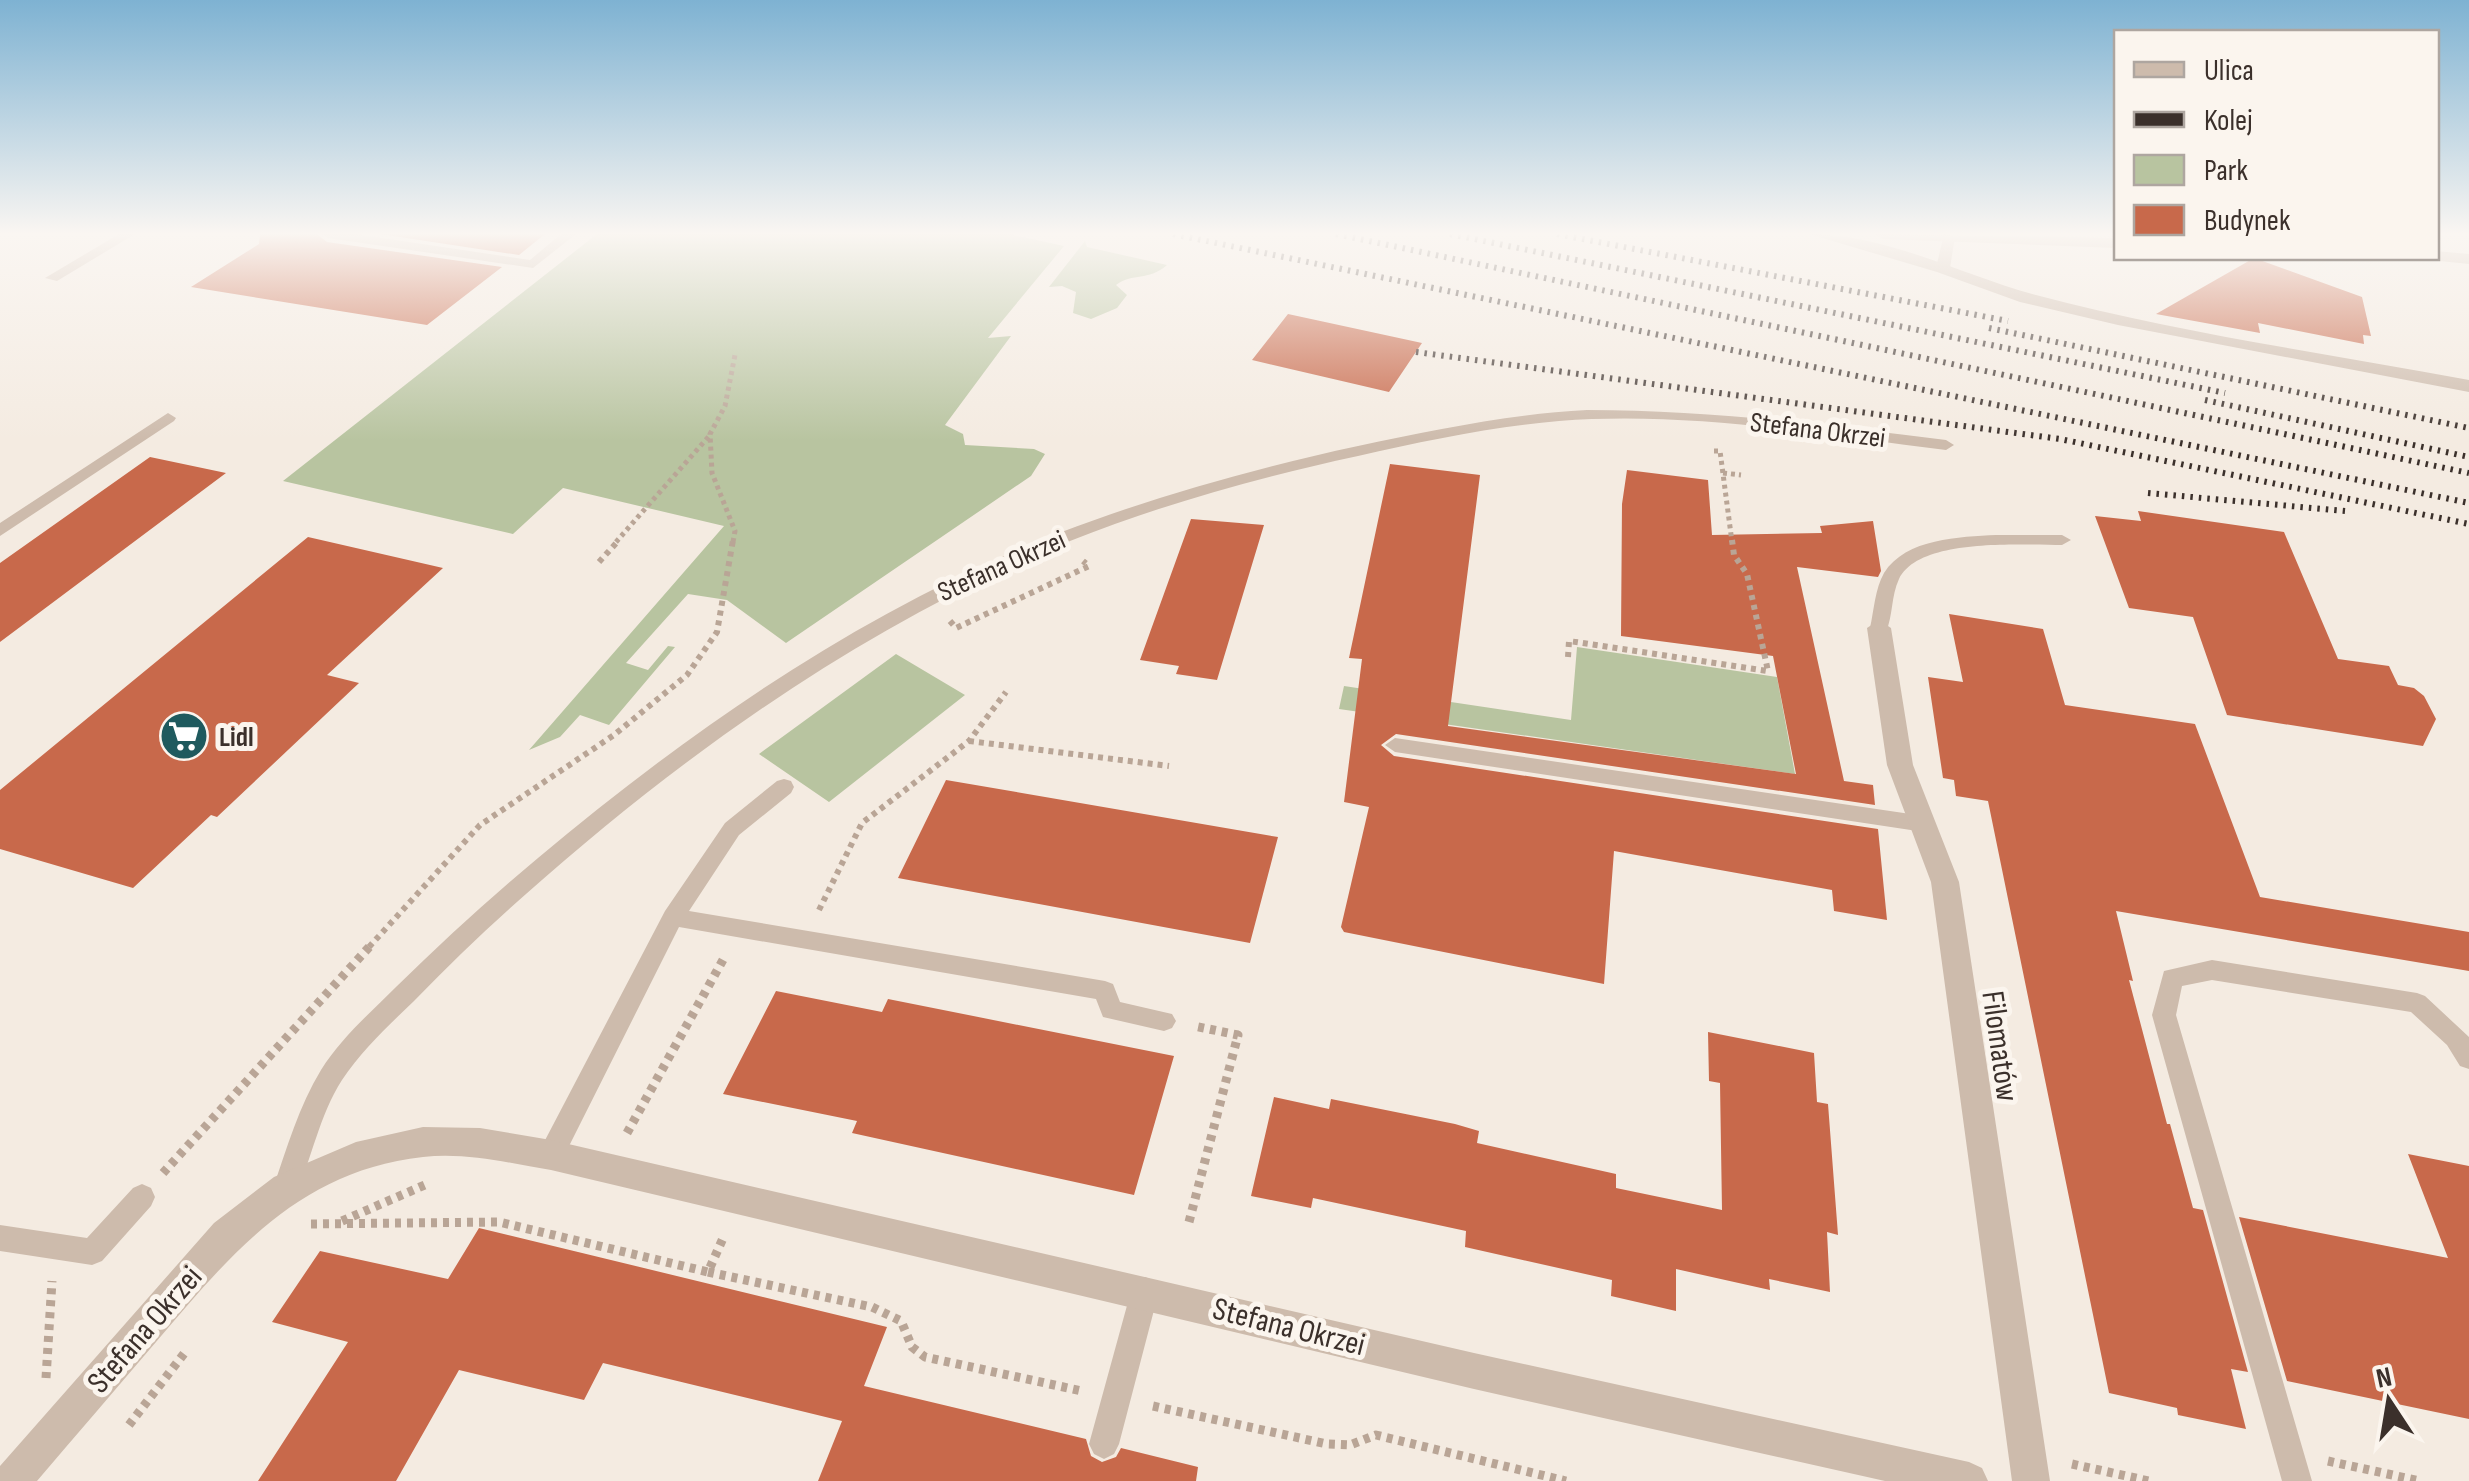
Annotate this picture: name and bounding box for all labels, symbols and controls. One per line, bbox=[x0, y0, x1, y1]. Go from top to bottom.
legend bbox=[2114, 30, 2439, 260]
text: Ulica bbox=[2204, 53, 2254, 89]
text: Kolej bbox=[2204, 103, 2253, 139]
text: Park bbox=[2204, 153, 2248, 189]
text: Budynek bbox=[2204, 203, 2291, 239]
street label: Stefana Okrzei bbox=[1748, 406, 1887, 455]
street label: Stefana Okrzei bbox=[933, 524, 1070, 609]
supermarket icon: Lidl bbox=[158, 710, 210, 762]
place label: Lidl bbox=[219, 721, 254, 754]
street label: Filomatów bbox=[1972, 988, 2027, 1104]
street label: Stefana Okrzei bbox=[79, 1259, 211, 1401]
street label: Stefana Okrzei bbox=[1208, 1290, 1369, 1365]
north arrow bbox=[2339, 1351, 2439, 1451]
text: N bbox=[2373, 1360, 2395, 1396]

